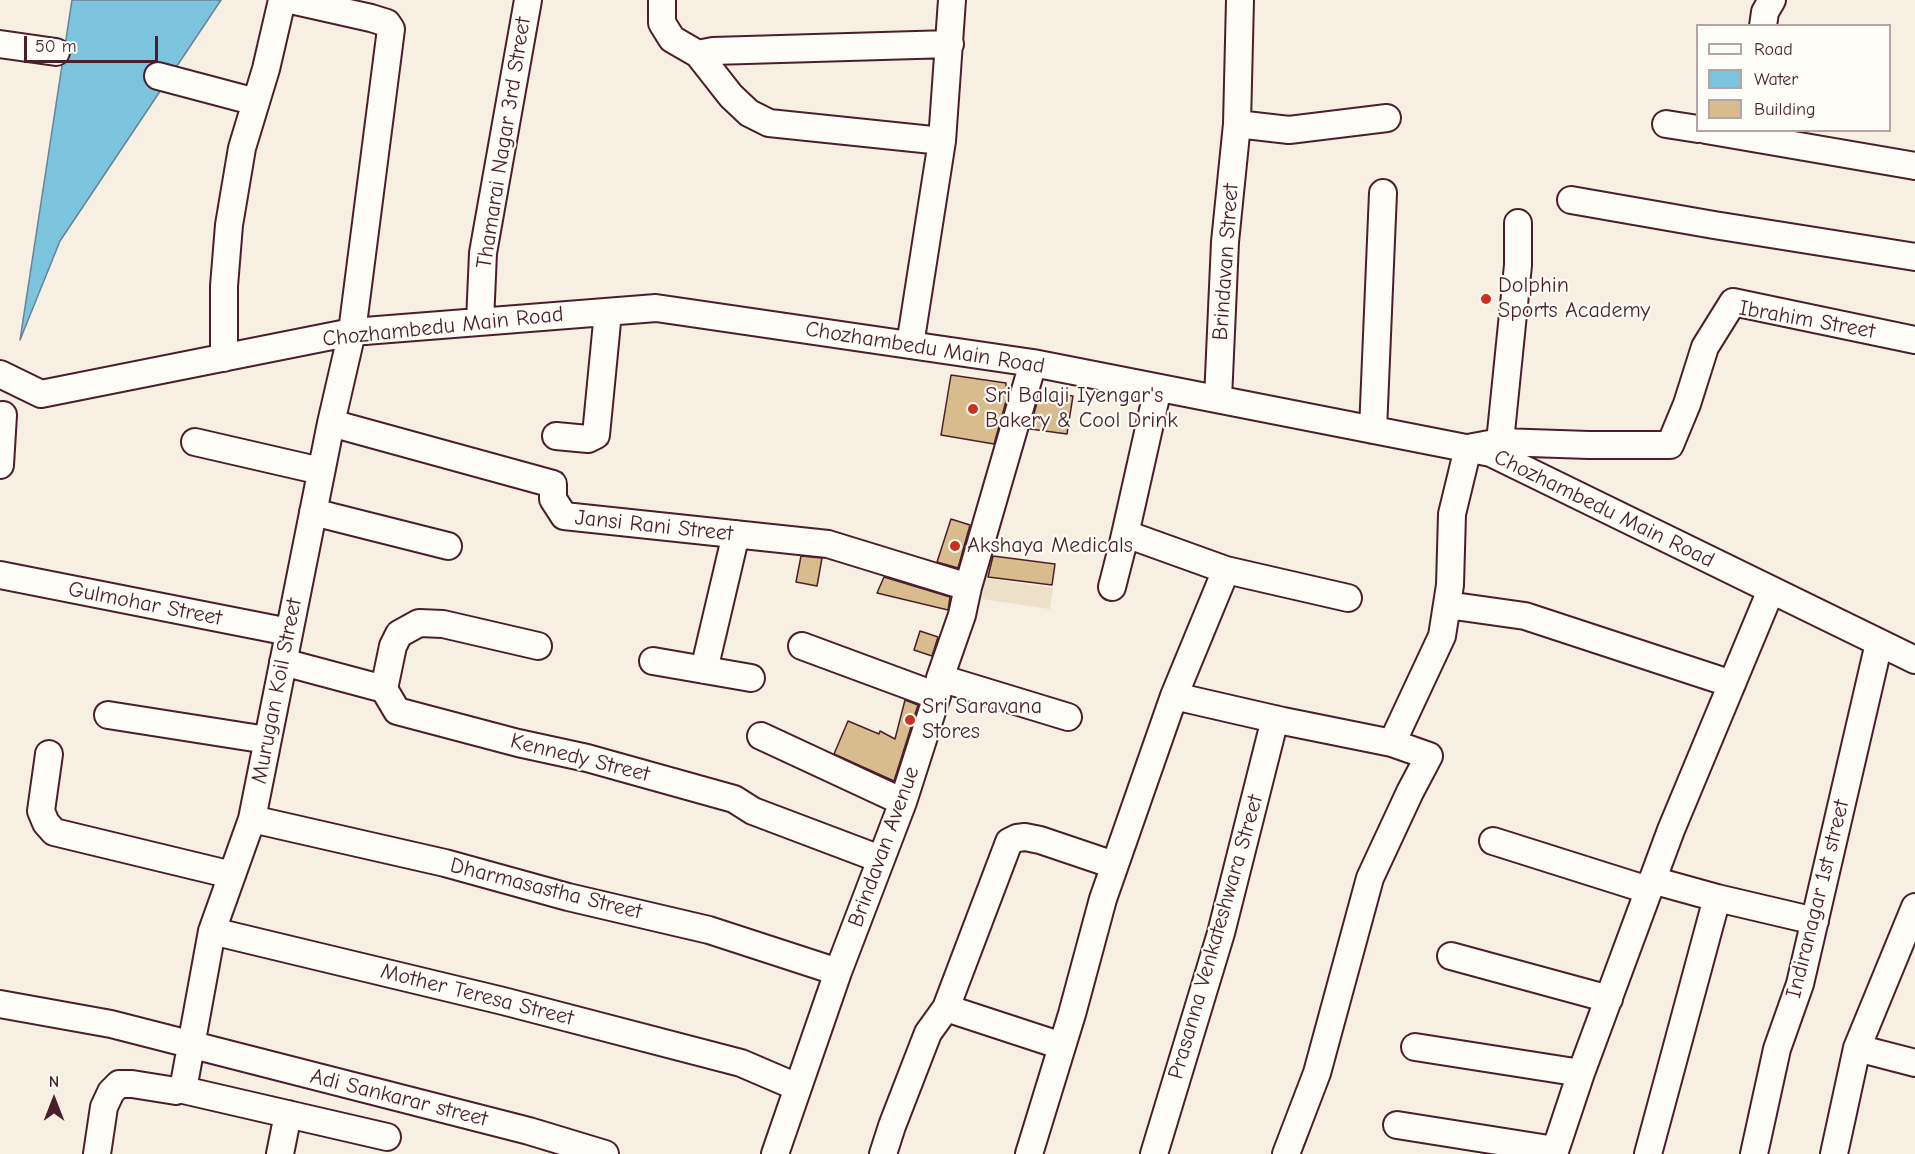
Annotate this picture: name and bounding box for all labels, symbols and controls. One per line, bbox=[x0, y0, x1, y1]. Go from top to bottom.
street label: Thamarai Nagar 3rd Street bbox=[471, 15, 537, 271]
scale bar bbox=[27, 24, 160, 62]
legend bbox=[1696, 24, 1891, 132]
text: 50 m bbox=[35, 36, 77, 57]
text: Road bbox=[1754, 39, 1793, 60]
text: Water bbox=[1754, 69, 1798, 90]
text: Building bbox=[1754, 99, 1816, 120]
street label: Brindavan Street bbox=[1207, 183, 1245, 341]
place label: Dolphin Sports Academy bbox=[1498, 273, 1650, 324]
marker: Dolphin Sports Academy bbox=[1479, 292, 1493, 306]
street label: Ibrahim Street bbox=[1737, 295, 1877, 345]
street label: Chozhambedu Main Road bbox=[321, 301, 565, 353]
street label: Chozhambedu Main Road bbox=[803, 316, 1047, 380]
place label: Sri Balaji Iyengar's Bakery & Cool Drink bbox=[985, 383, 1178, 434]
marker: Sri Balaji Iyengar's Bakery & Cool Drink bbox=[966, 402, 980, 416]
street label: Chozhambedu Main Road bbox=[1489, 444, 1719, 574]
street label: Jansi Rani Street bbox=[574, 505, 734, 547]
place label: Akshaya Medicals bbox=[967, 533, 1133, 559]
marker: Akshaya Medicals bbox=[948, 539, 962, 553]
street label: Gulmohar Street bbox=[66, 576, 224, 632]
street label: Murugan Koil Street bbox=[246, 596, 308, 786]
place label: Sri Saravana Stores bbox=[922, 694, 1042, 746]
marker: Sri Saravana Stores bbox=[903, 713, 917, 727]
street label: Kennedy Street bbox=[508, 728, 652, 788]
street label: Brindavan Avenue bbox=[843, 763, 925, 931]
street label: Prasanna Venkateshwara Street bbox=[1163, 792, 1269, 1082]
street label: Indiranagar 1st street bbox=[1781, 797, 1855, 1001]
street label: Dharmasastha Street bbox=[447, 852, 645, 926]
street label: Mother Teresa Street bbox=[378, 958, 576, 1032]
street label: Adi Sankarar street bbox=[308, 1063, 490, 1133]
north arrow bbox=[24, 1070, 84, 1130]
text: N bbox=[49, 1073, 59, 1091]

